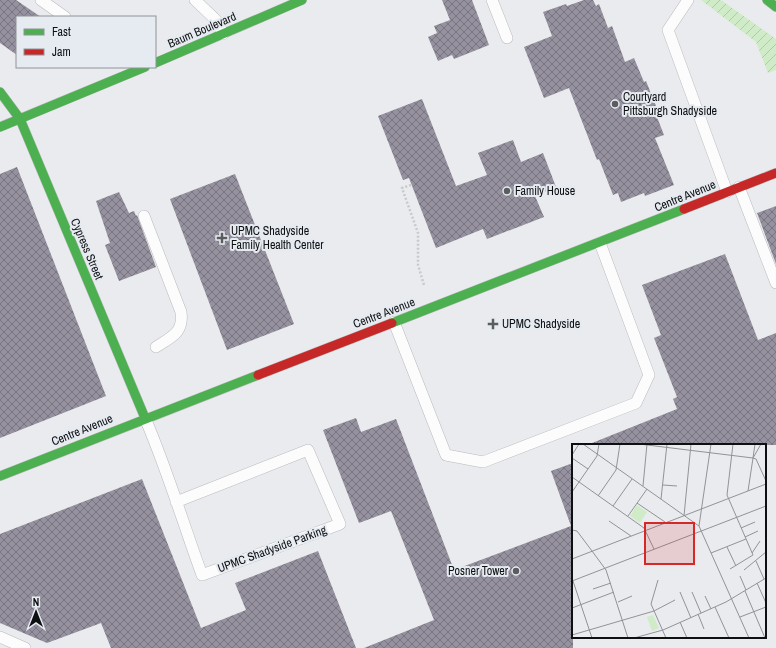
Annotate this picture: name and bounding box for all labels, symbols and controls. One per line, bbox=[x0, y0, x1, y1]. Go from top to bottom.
street label: Baum Boulevard bbox=[165, 8, 239, 52]
legend bbox=[16, 16, 156, 68]
text: Fast bbox=[52, 24, 71, 40]
text: Jam bbox=[52, 44, 71, 60]
place label: Courtyard Pittsburgh Shadyside bbox=[623, 89, 717, 119]
marker: Courtyard Pittsburgh Shadyside bbox=[610, 99, 620, 109]
street label: Centre Avenue bbox=[652, 176, 718, 216]
place label: Family House bbox=[515, 183, 575, 199]
marker: Family House bbox=[502, 186, 512, 196]
street label: Cypress Street bbox=[67, 216, 107, 282]
place label: UPMC Shadyside Family Health Center bbox=[231, 223, 324, 253]
marker: UPMC Shadyside Family Health Center bbox=[216, 232, 228, 244]
street label: Centre Avenue bbox=[351, 294, 417, 332]
place label: UPMC Shadyside bbox=[502, 316, 580, 332]
marker: UPMC Shadyside bbox=[487, 318, 499, 330]
street label: Centre Avenue bbox=[49, 410, 115, 450]
inset map bbox=[572, 444, 766, 638]
street label: UPMC Shadyside Parking bbox=[215, 522, 329, 576]
place label: Posner Tower bbox=[448, 563, 509, 579]
marker: Posner Tower bbox=[511, 566, 521, 576]
north arrow bbox=[16, 592, 56, 632]
text: N bbox=[33, 595, 39, 609]

